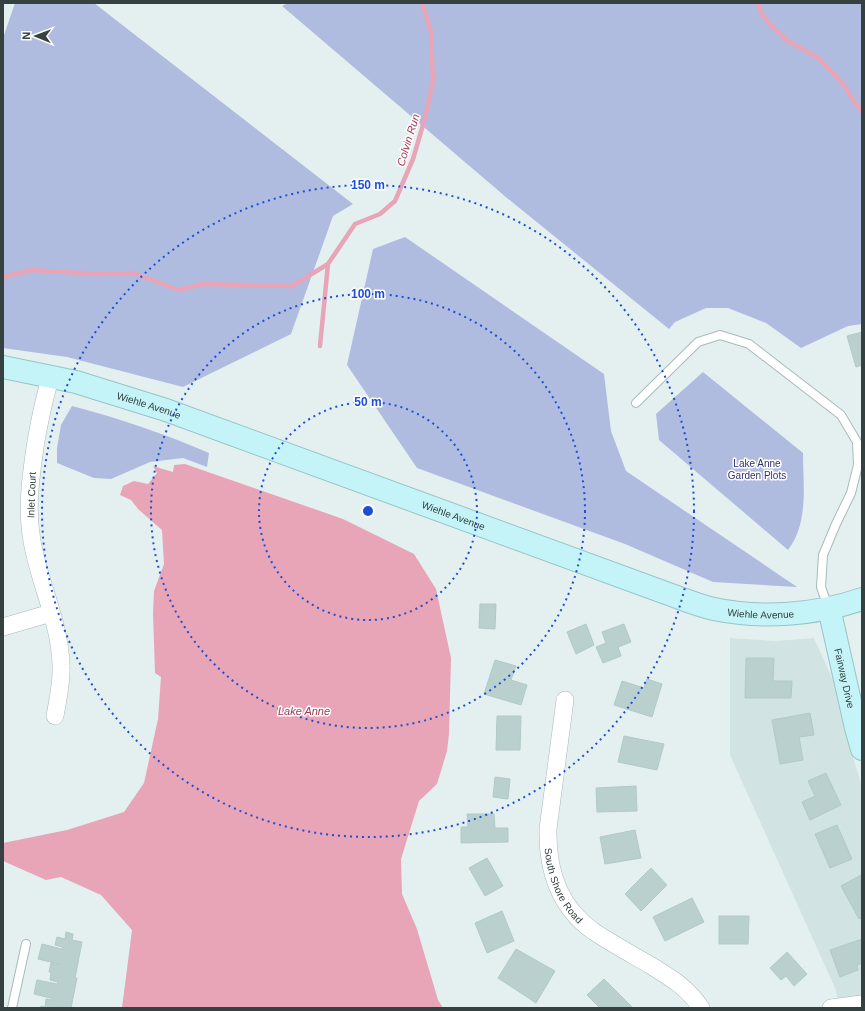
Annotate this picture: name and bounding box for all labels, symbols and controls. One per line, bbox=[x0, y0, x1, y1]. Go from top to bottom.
north arrow bbox=[16, 16, 56, 56]
text: N bbox=[20, 32, 32, 40]
water label: Colvin Run bbox=[394, 113, 422, 167]
text: 150 m bbox=[351, 178, 385, 192]
text: 100 m bbox=[351, 287, 385, 301]
street label: Wiehle Avenue bbox=[115, 390, 183, 421]
text: 50 m bbox=[354, 395, 382, 409]
park label: Lake Anne Garden Plots bbox=[728, 458, 786, 481]
street label: Inlet Court bbox=[25, 472, 38, 518]
street label: Wiehle Avenue bbox=[420, 499, 487, 533]
centre of rings bbox=[361, 504, 375, 518]
street label: Wiehle Avenue bbox=[727, 607, 795, 620]
street label: Fairway Drive bbox=[832, 647, 856, 710]
water label: Lake Anne bbox=[278, 705, 330, 717]
street label: South Shore Road bbox=[543, 847, 585, 926]

